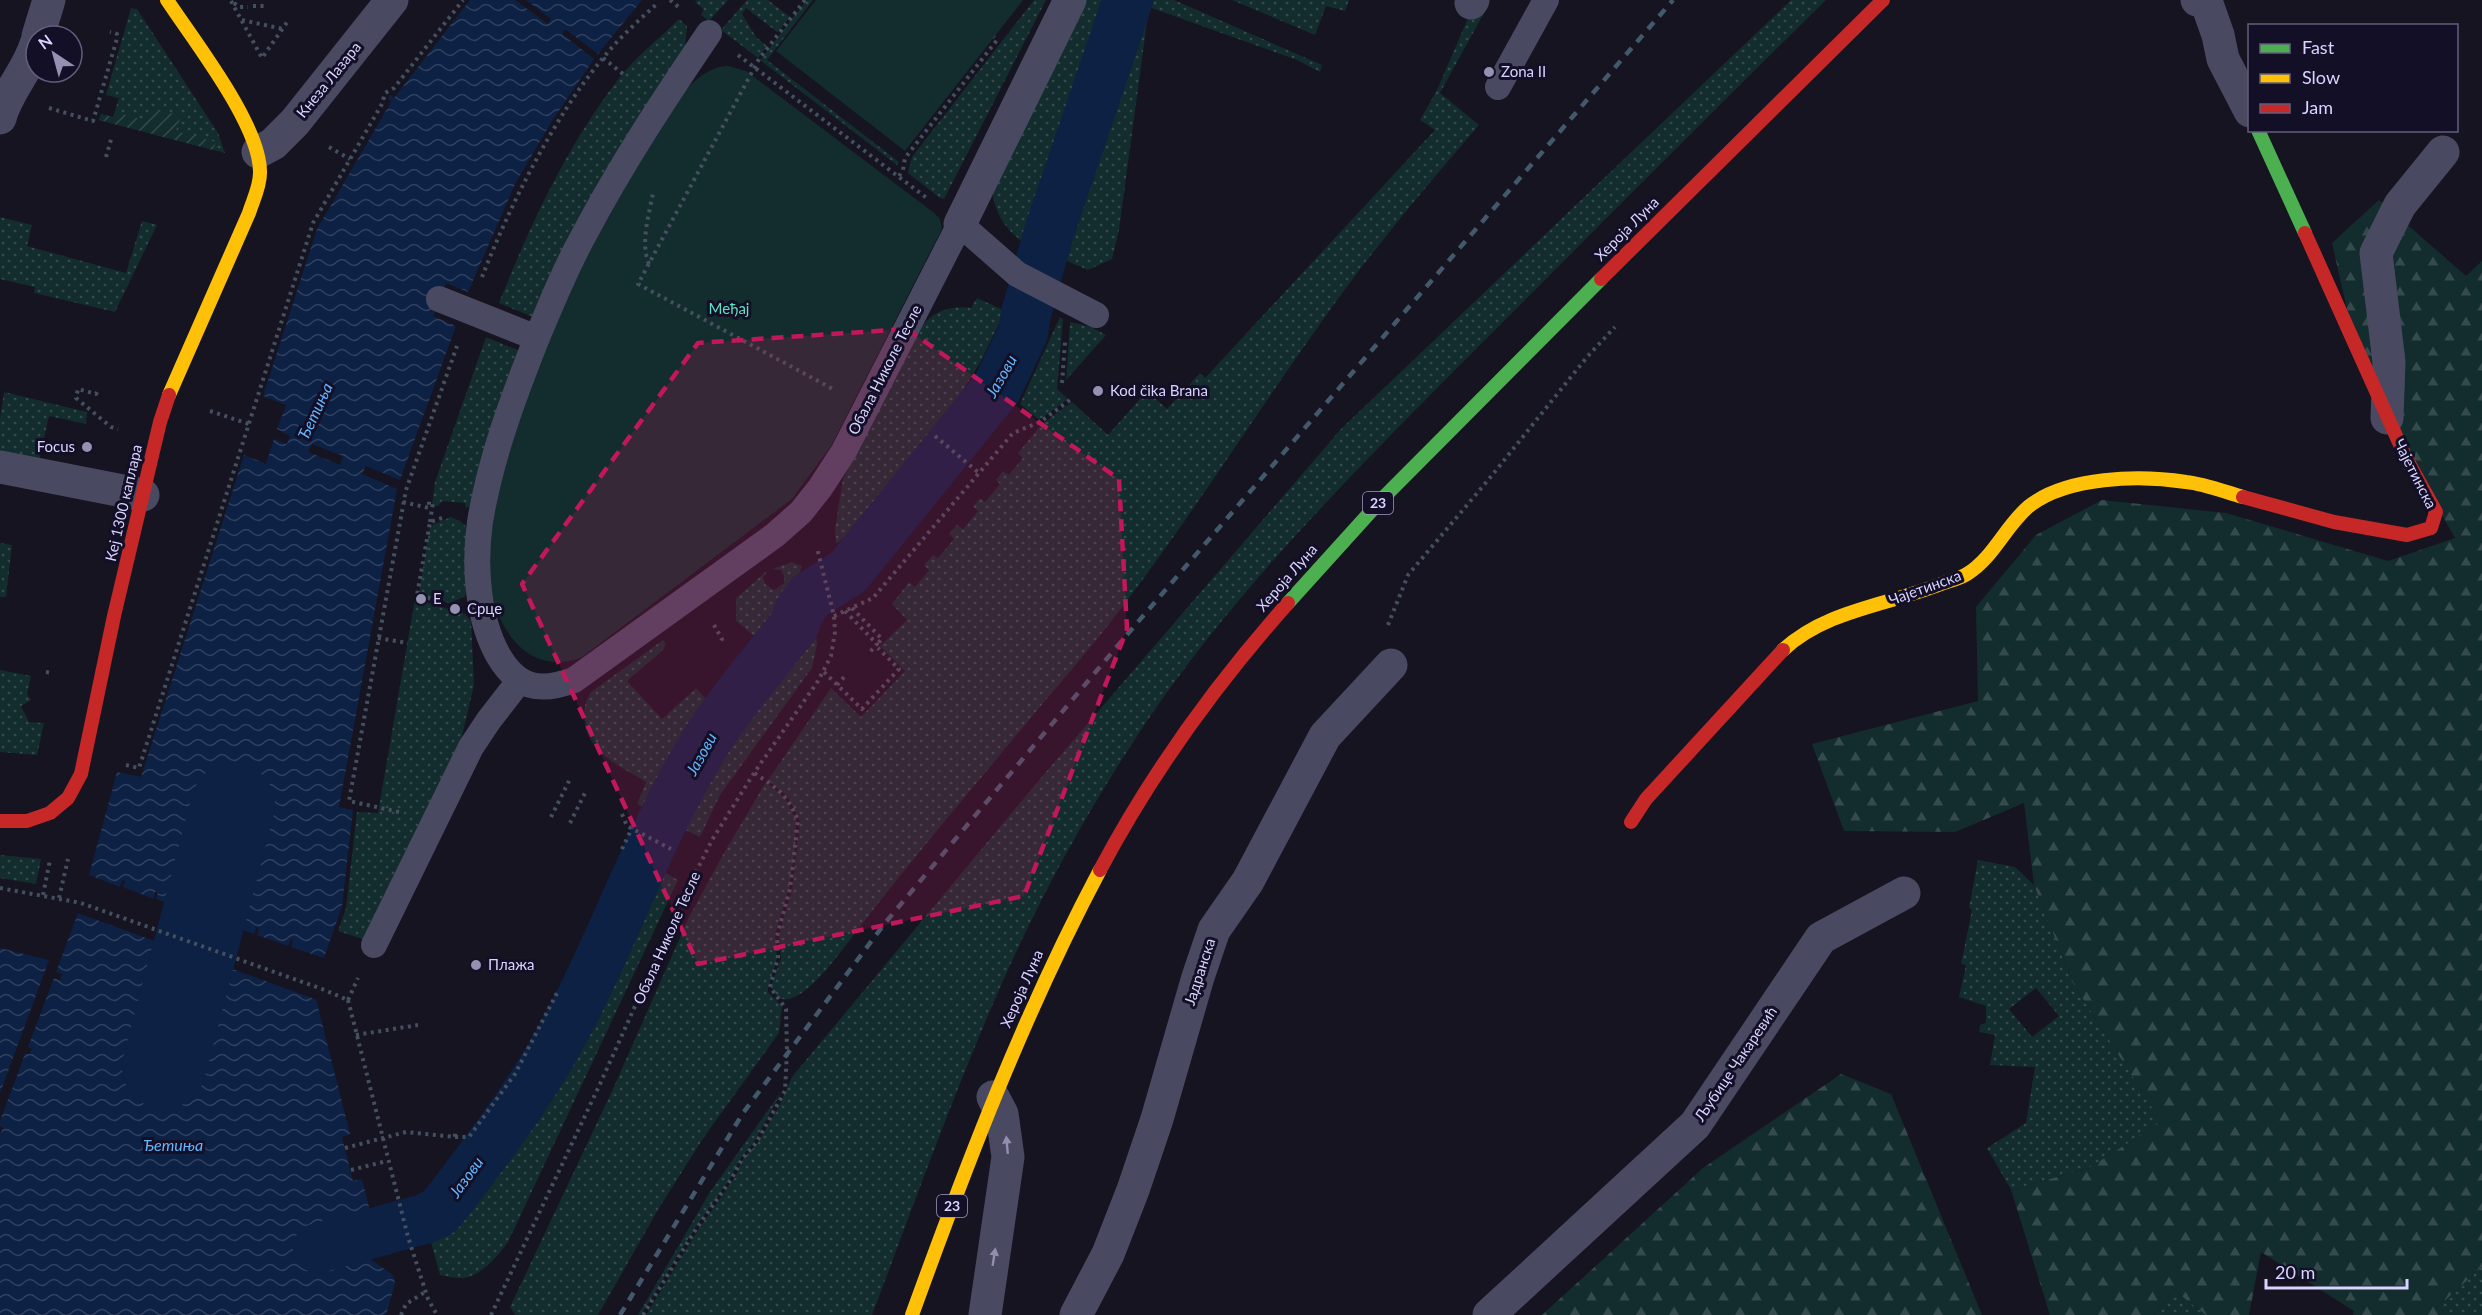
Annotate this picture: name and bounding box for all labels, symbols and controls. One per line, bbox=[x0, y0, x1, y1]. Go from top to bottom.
north arrow bbox=[24, 24, 84, 84]
legend bbox=[2248, 24, 2458, 132]
text: N bbox=[34, 30, 55, 53]
text: Fast bbox=[2302, 36, 2335, 58]
street label: Кнеза Лазара bbox=[292, 38, 364, 121]
place label: Zona II bbox=[1501, 62, 1546, 80]
marker: Zona II bbox=[1482, 65, 1496, 79]
text: Slow bbox=[2302, 66, 2340, 88]
text: Jam bbox=[2302, 96, 2333, 118]
street label: Хероја Луна bbox=[1591, 193, 1662, 264]
park label: Међај bbox=[709, 299, 749, 317]
street label: Обала Николе Тесле bbox=[844, 302, 925, 437]
water label: Јазови bbox=[980, 351, 1020, 401]
water label: Ђетиња bbox=[293, 379, 336, 442]
place label: Kod čika Brana bbox=[1110, 381, 1208, 399]
marker: Kod čika Brana bbox=[1091, 384, 1105, 398]
street label: Чајетинска bbox=[2391, 436, 2441, 511]
place label: Focus bbox=[37, 437, 75, 455]
marker: Focus bbox=[80, 440, 94, 454]
street label: Кеј 1300 каплара bbox=[101, 443, 145, 563]
road number: 23 bbox=[1363, 492, 1393, 514]
street label: Хероја Луна bbox=[1252, 540, 1320, 615]
street label: Чајетинска bbox=[1886, 566, 1963, 608]
place label: E bbox=[433, 589, 442, 607]
marker: E bbox=[414, 592, 428, 606]
place label: Срце bbox=[467, 599, 502, 617]
marker: Срце bbox=[448, 602, 462, 616]
water label: Јазови bbox=[681, 729, 720, 779]
street label: Обала Николе Тесле bbox=[629, 868, 703, 1007]
street label: Јадранска bbox=[1180, 936, 1218, 1007]
street label: Хероја Луна bbox=[996, 947, 1046, 1030]
place label: Плажа bbox=[488, 955, 534, 973]
marker: Плажа bbox=[469, 958, 483, 972]
street label: Љубице Чакаревић bbox=[1690, 1003, 1780, 1125]
water label: Ђетиња bbox=[143, 1135, 203, 1154]
one-way arrow bbox=[1002, 1136, 1012, 1155]
water label: Јазови bbox=[444, 1153, 487, 1202]
road number: 23 bbox=[937, 1195, 967, 1217]
one-way arrow bbox=[990, 1248, 999, 1267]
scale bar bbox=[2266, 1252, 2407, 1290]
text: 20 m bbox=[2275, 1261, 2315, 1283]

